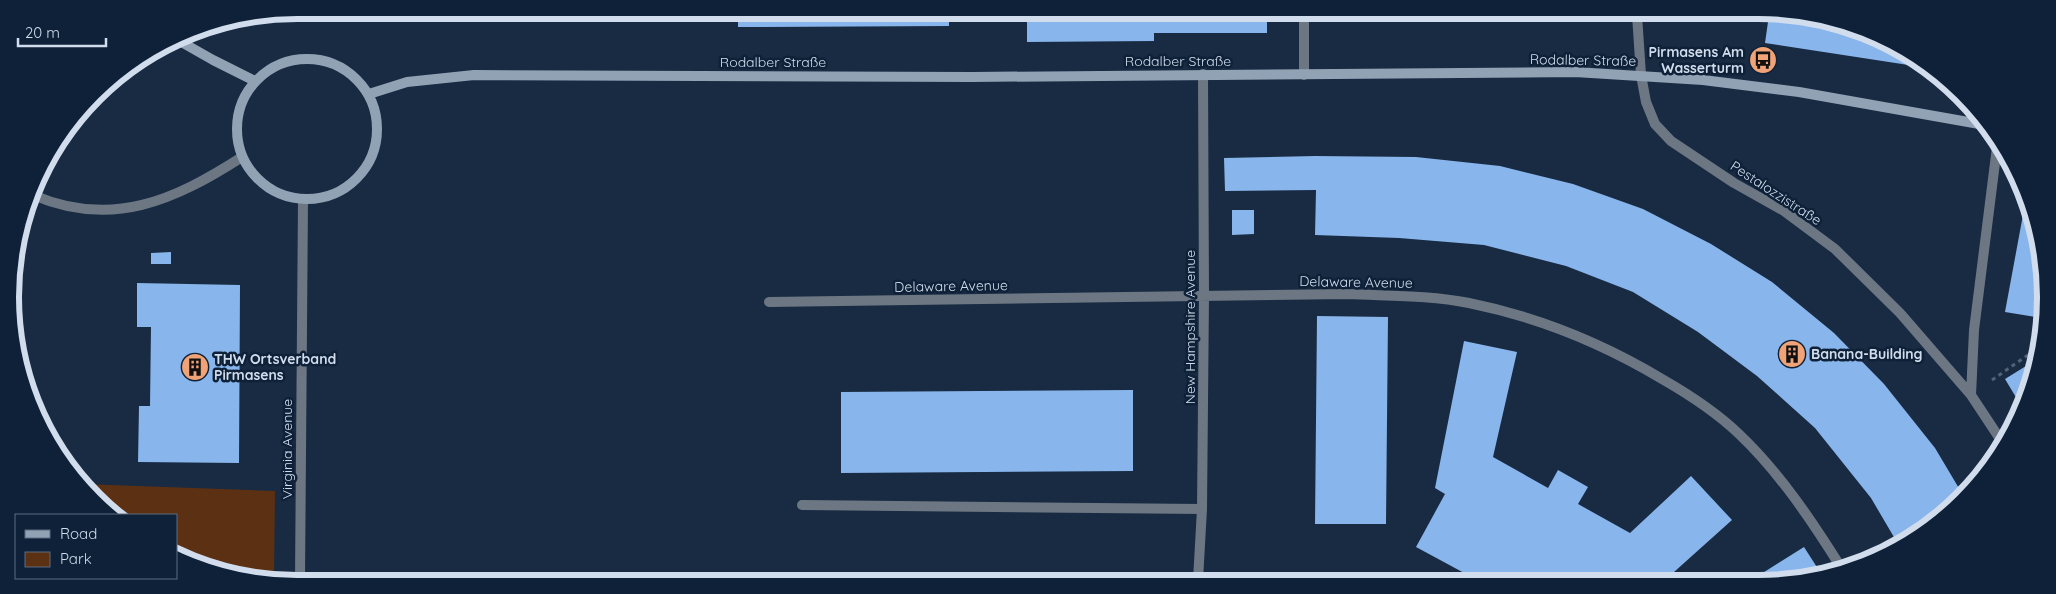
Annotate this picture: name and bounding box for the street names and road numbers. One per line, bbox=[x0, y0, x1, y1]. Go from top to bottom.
street label: Rodalber Straße bbox=[1530, 50, 1636, 70]
street label: Rodalber Straße bbox=[1125, 52, 1231, 70]
street label: Rodalber Straße bbox=[720, 53, 826, 71]
street label: Pestalozzistraße bbox=[1727, 157, 1825, 229]
street label: New Hampshire Avenue bbox=[1181, 250, 1199, 404]
street label: Delaware Avenue bbox=[1299, 272, 1413, 292]
street label: Delaware Avenue bbox=[894, 276, 1008, 296]
street label: Virginia Avenue bbox=[278, 399, 296, 499]

